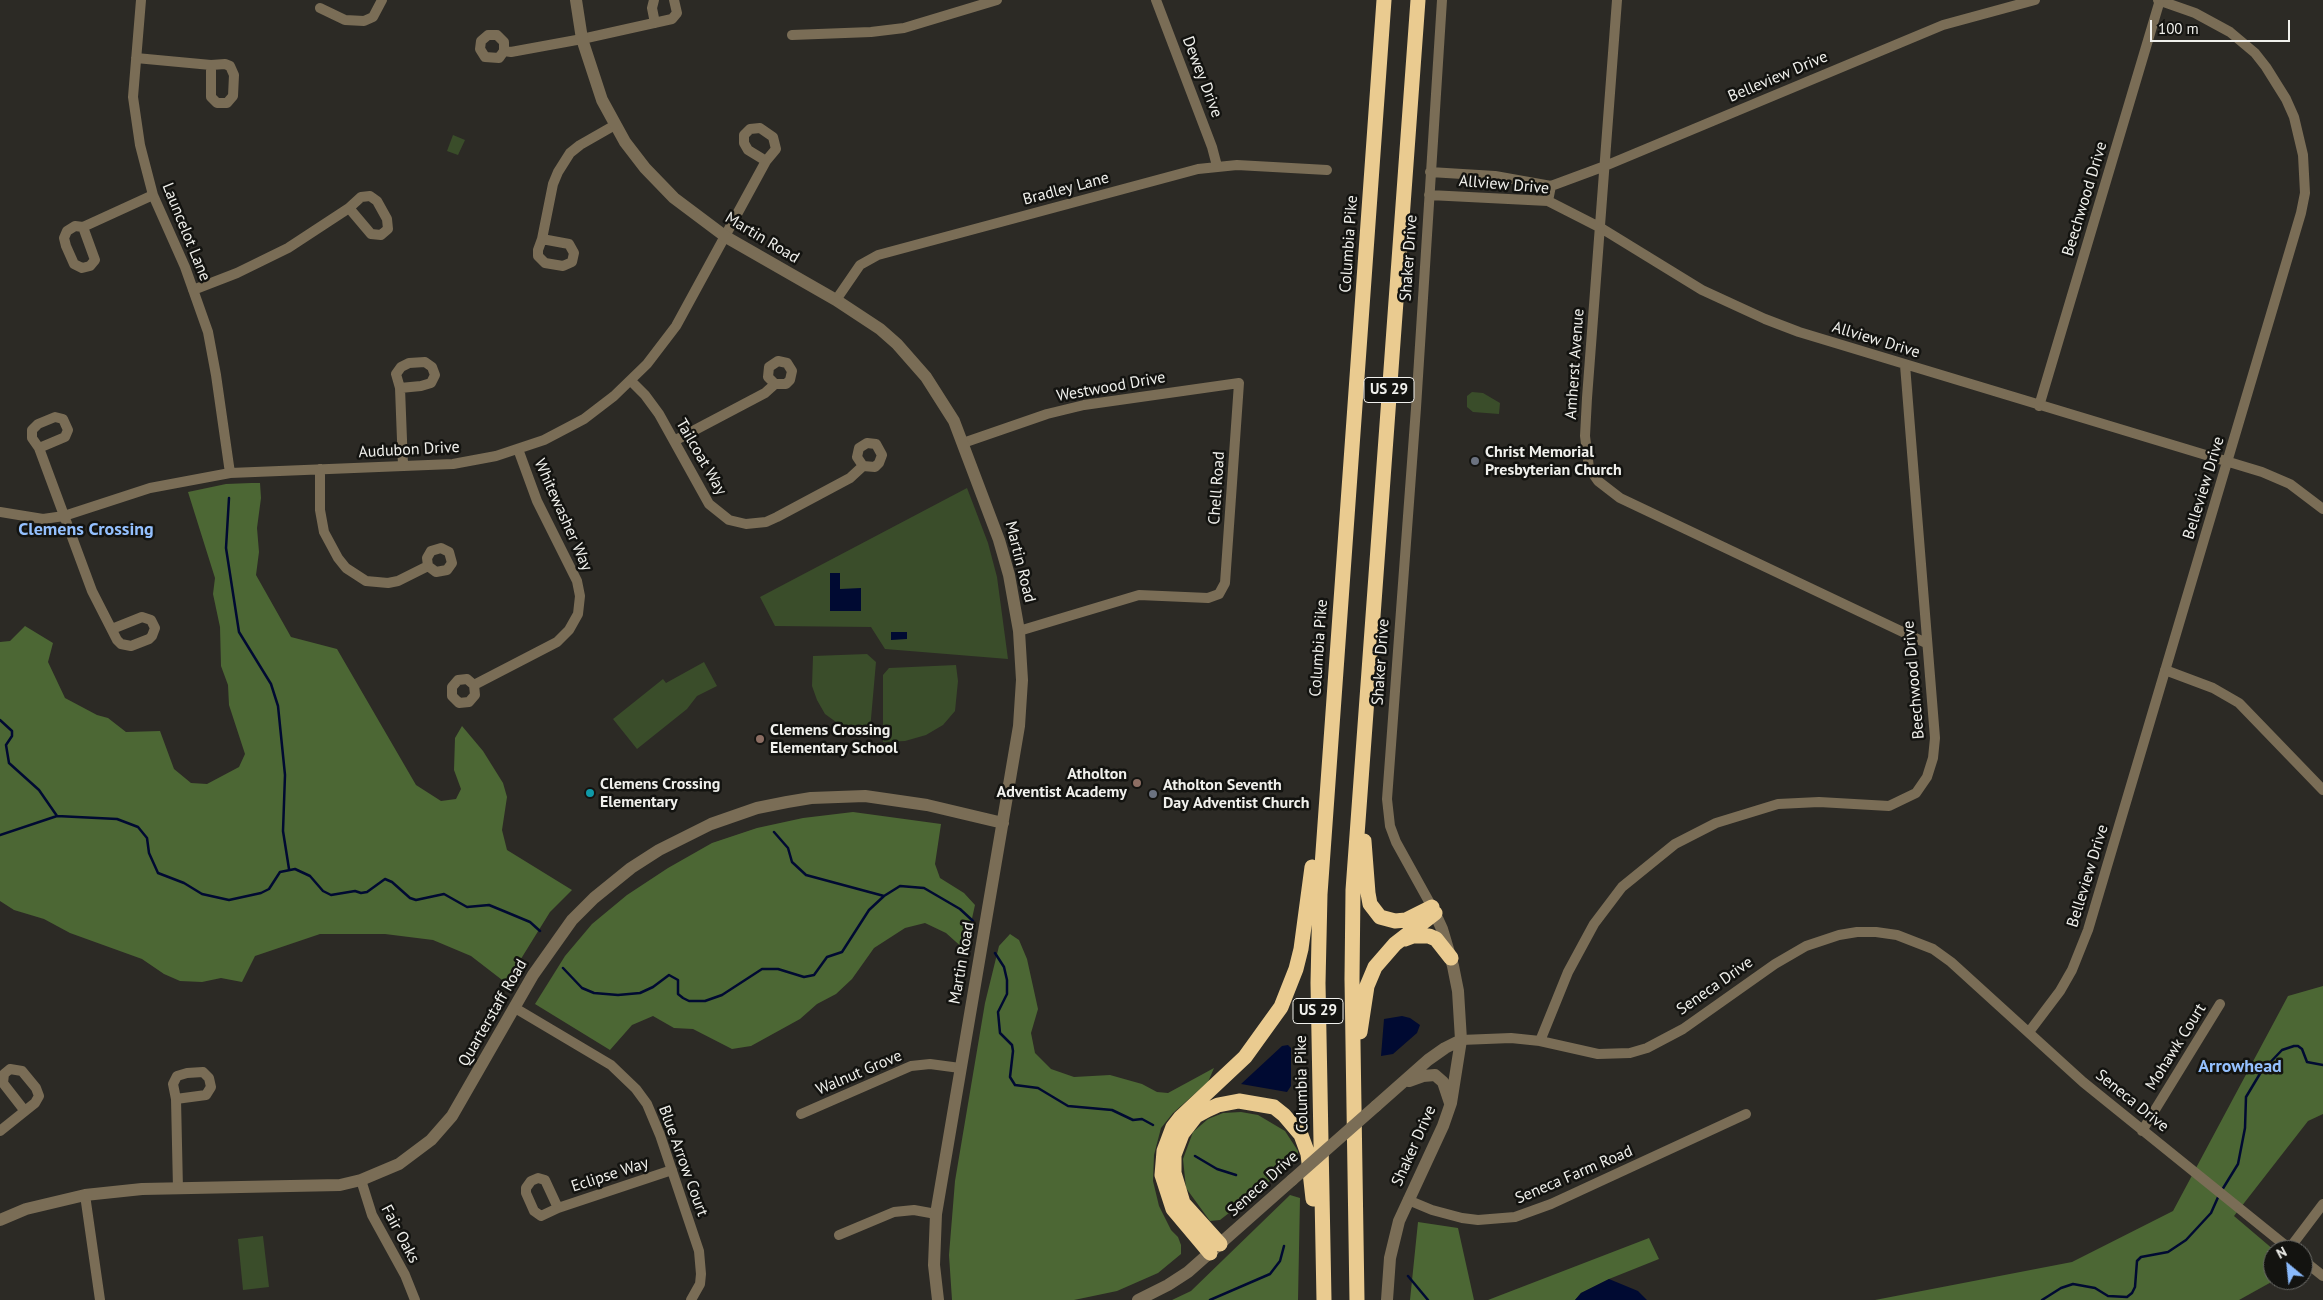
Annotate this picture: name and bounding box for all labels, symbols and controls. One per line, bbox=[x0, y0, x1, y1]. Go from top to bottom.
scale bar bbox=[2153, 10, 2293, 42]
text: 100 m bbox=[2158, 19, 2199, 38]
street label: Dewey Drive bbox=[1178, 34, 1226, 120]
street label: Belleview Drive bbox=[1725, 47, 1831, 107]
street label: Beechwood Drive bbox=[2058, 139, 2112, 259]
street label: Bradley Lane bbox=[1021, 168, 1111, 210]
street label: Allview Drive bbox=[1458, 171, 1550, 199]
street label: Launcelot Lane bbox=[158, 180, 214, 284]
street label: Columbia Pike bbox=[1336, 195, 1362, 293]
street label: Martin Road bbox=[721, 208, 803, 268]
street label: Shaker Drive bbox=[1396, 214, 1422, 302]
street label: Amherst Avenue bbox=[1562, 308, 1588, 420]
street label: Allview Drive bbox=[1830, 318, 1922, 362]
street label: Westwood Drive bbox=[1055, 368, 1167, 406]
road number: US 29 bbox=[1364, 378, 1414, 402]
street label: Tailcoat Way bbox=[671, 415, 731, 499]
street label: Belleview Drive bbox=[2179, 434, 2229, 542]
street label: Audubon Drive bbox=[358, 438, 460, 462]
place label: Christ Memorial Presbyterian Church bbox=[1485, 442, 1622, 480]
street label: Chell Road bbox=[1205, 451, 1229, 525]
marker: Christ Memorial Presbyterian Church bbox=[1469, 455, 1481, 467]
street label: Whitewasher Way bbox=[530, 456, 596, 574]
district label: Clemens Crossing bbox=[18, 519, 154, 541]
street label: Martin Road bbox=[1001, 519, 1039, 605]
street label: Columbia Pike bbox=[1306, 599, 1332, 697]
street label: Shaker Drive bbox=[1368, 618, 1394, 706]
street label: Beechwood Drive bbox=[1899, 620, 1929, 740]
place label: Clemens Crossing Elementary School bbox=[770, 720, 898, 758]
marker: Clemens Crossing Elementary School bbox=[754, 733, 766, 745]
place label: Atholton Adventist Academy bbox=[997, 764, 1127, 802]
place label: Clemens Crossing Elementary bbox=[600, 774, 720, 812]
place label: Atholton Seventh Day Adventist Church bbox=[1163, 775, 1309, 813]
marker: Atholton Adventist Academy bbox=[1131, 777, 1143, 789]
marker: Clemens Crossing Elementary bbox=[584, 787, 596, 799]
marker: Atholton Seventh Day Adventist Church bbox=[1147, 788, 1159, 800]
street label: Belleview Drive bbox=[2063, 822, 2113, 930]
street label: Martin Road bbox=[945, 920, 979, 1006]
street label: Seneca Drive bbox=[1673, 953, 1757, 1019]
street label: Quarterstaff Road bbox=[455, 956, 531, 1070]
road number: US 29 bbox=[1293, 998, 1343, 1024]
street label: Mohawk Court bbox=[2142, 1000, 2210, 1094]
street label: Columbia Pike bbox=[1292, 1035, 1312, 1133]
street label: Walnut Grove bbox=[813, 1046, 905, 1100]
district label: Arrowhead bbox=[2198, 1056, 2282, 1078]
street label: Seneca Drive bbox=[2092, 1066, 2172, 1136]
street label: Blue Arrow Court bbox=[654, 1103, 712, 1219]
street label: Shaker Drive bbox=[1388, 1103, 1440, 1189]
street label: Seneca Farm Road bbox=[1512, 1142, 1636, 1208]
street label: Seneca Drive bbox=[1224, 1147, 1302, 1221]
street label: Eclipse Way bbox=[569, 1153, 651, 1197]
street label: Fair Oaks bbox=[377, 1201, 423, 1267]
north arrow bbox=[2263, 1240, 2313, 1290]
text: N bbox=[2273, 1243, 2290, 1263]

